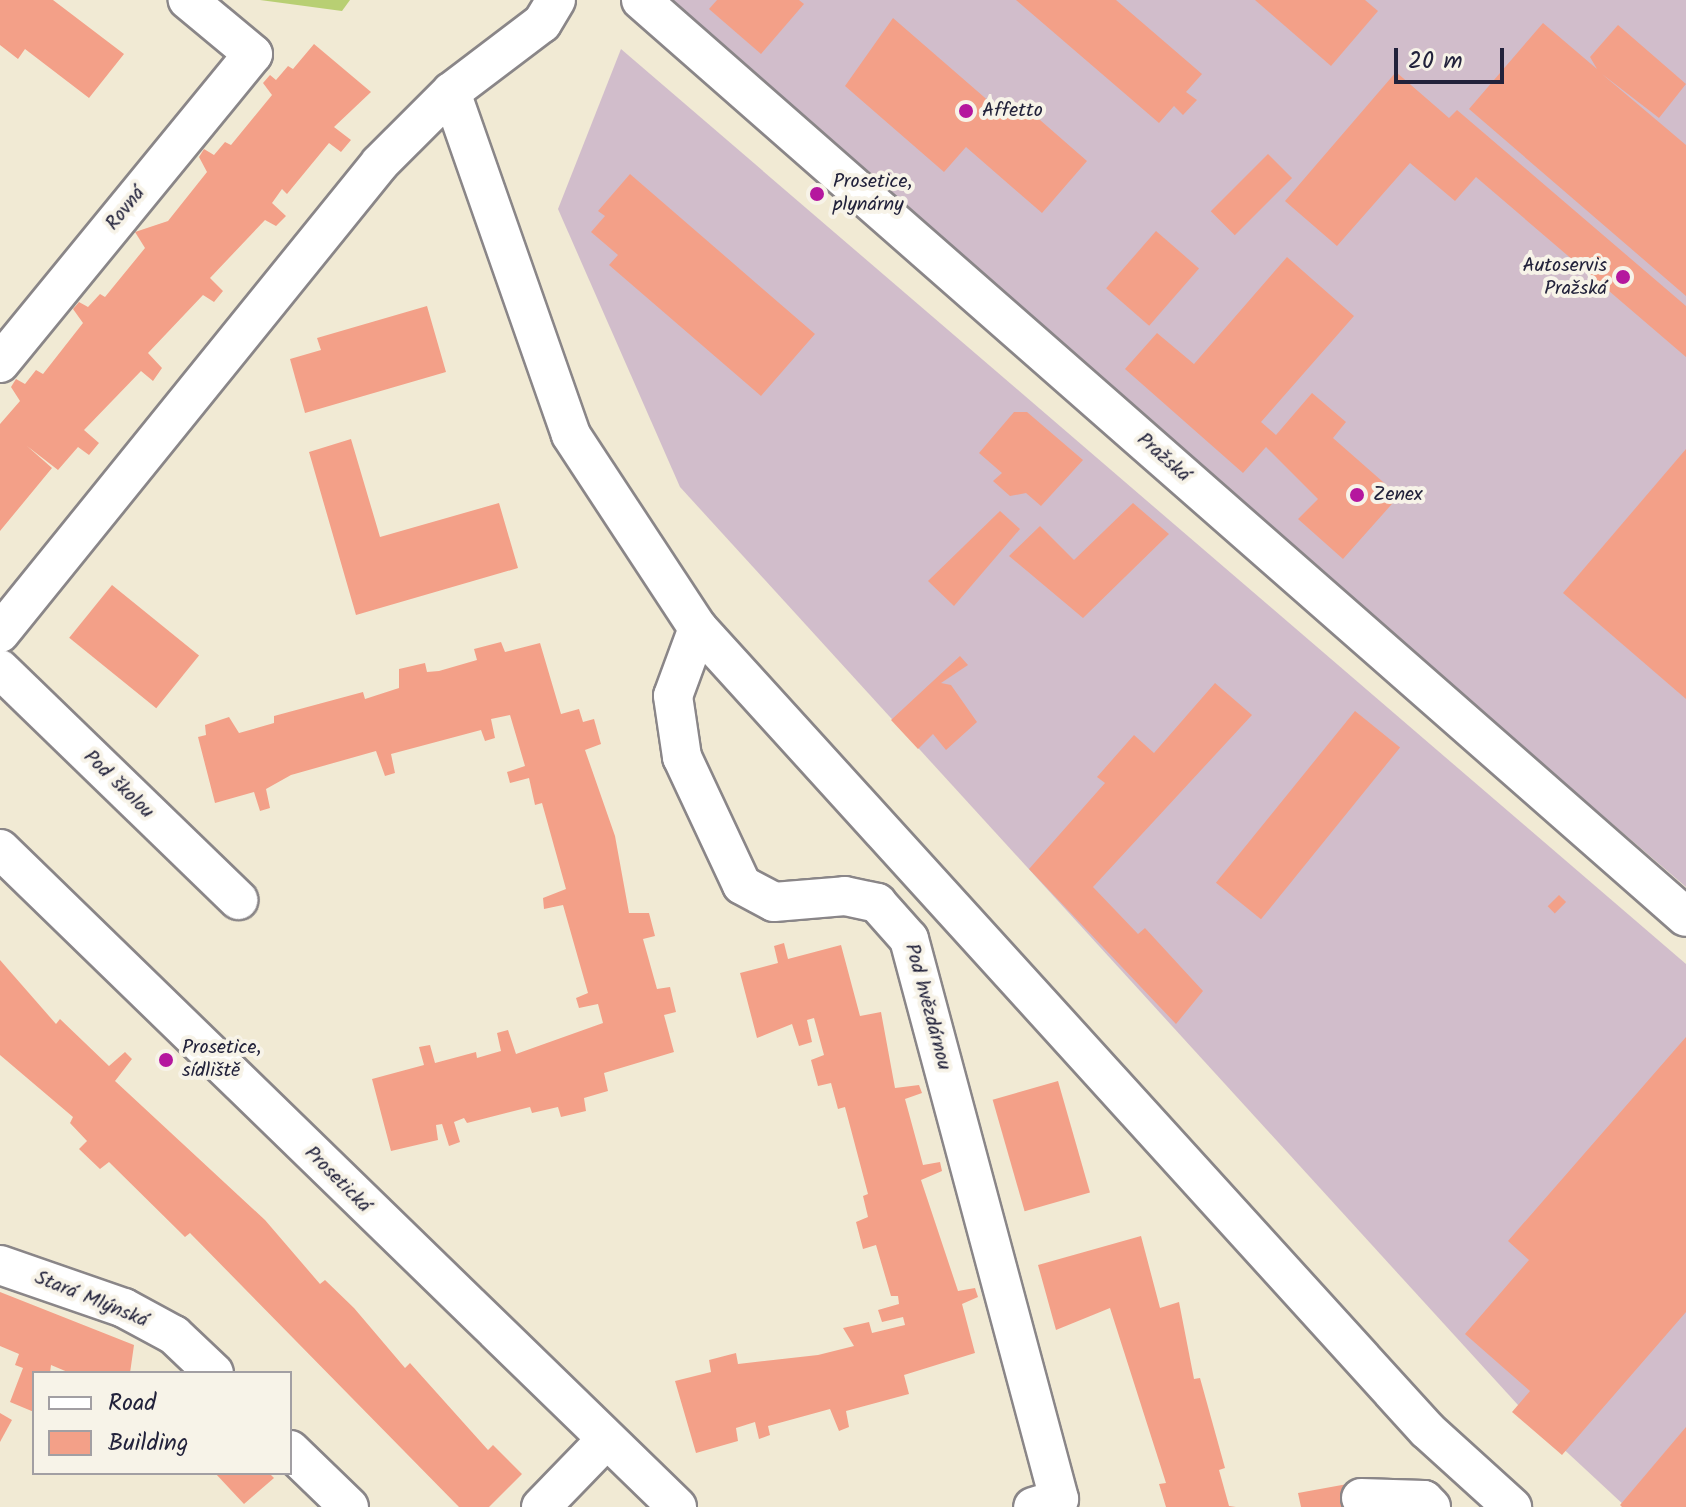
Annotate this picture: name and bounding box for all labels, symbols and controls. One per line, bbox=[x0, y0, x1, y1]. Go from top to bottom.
scale bar bbox=[1398, 32, 1508, 82]
text: 20 m bbox=[1408, 42, 1463, 81]
place label: Affetto bbox=[982, 99, 1043, 123]
marker: Affetto bbox=[957, 102, 975, 120]
place label: Prosetice, plynárny bbox=[833, 170, 912, 217]
street label: Rovná bbox=[101, 182, 151, 236]
marker: Prosetice, plynárny bbox=[808, 185, 826, 203]
place label: Autoservis Pražská bbox=[1523, 254, 1607, 301]
marker: Autoservis Pražská bbox=[1614, 268, 1632, 286]
street label: Pražská bbox=[1131, 428, 1195, 488]
place label: Zenex bbox=[1373, 483, 1423, 507]
marker: Zenex bbox=[1348, 486, 1366, 504]
street label: Pod školou bbox=[78, 746, 158, 824]
street label: Pod hvězdárnou bbox=[899, 941, 955, 1073]
place label: Prosetice, sídliště bbox=[182, 1036, 261, 1083]
marker: Prosetice, sídliště bbox=[157, 1051, 175, 1069]
street label: Prosetická bbox=[299, 1142, 375, 1218]
street label: Stará Mlýnská bbox=[31, 1266, 151, 1334]
legend bbox=[32, 1371, 292, 1475]
text: Road bbox=[108, 1384, 156, 1423]
text: Building bbox=[108, 1424, 188, 1463]

